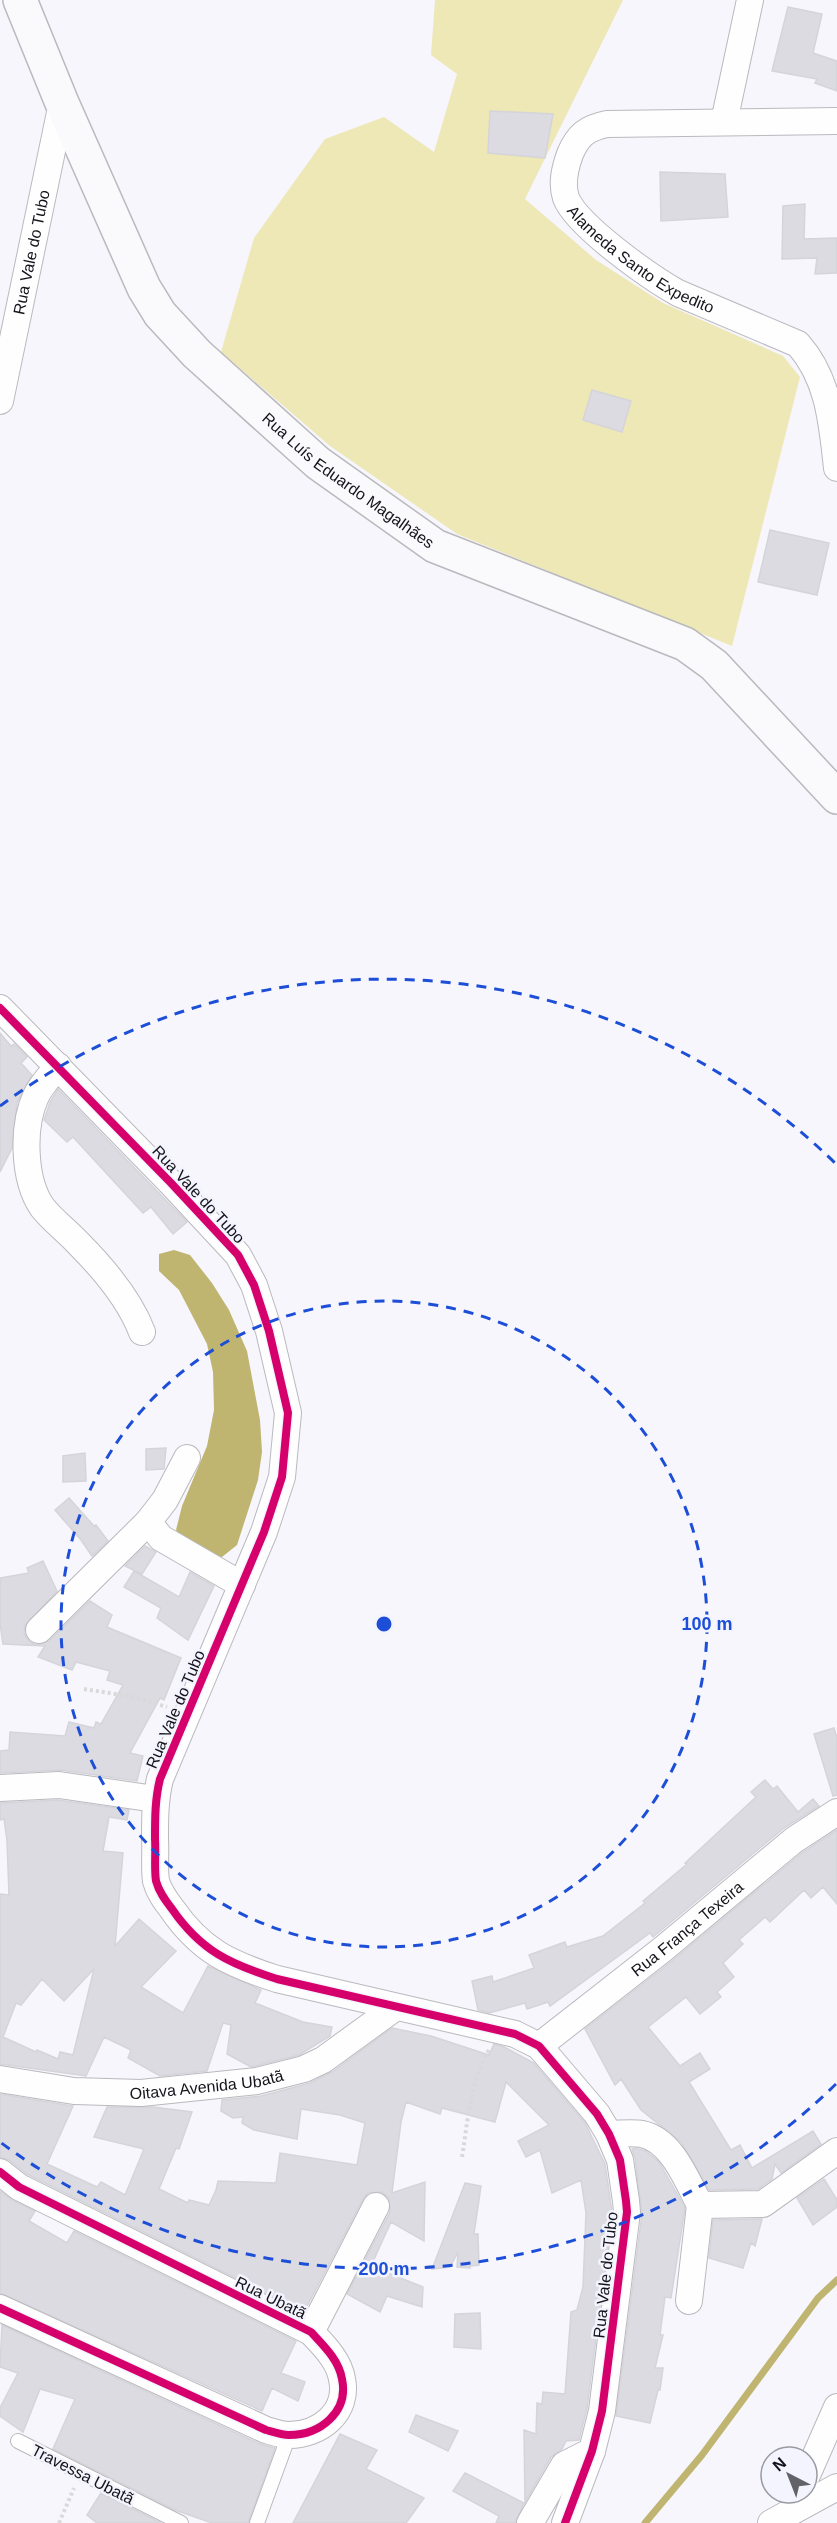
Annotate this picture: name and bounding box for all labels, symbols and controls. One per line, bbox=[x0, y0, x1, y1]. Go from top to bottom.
street label: Rua Vale do Tubo bbox=[10, 188, 53, 316]
street label: Alameda Santo Expedito bbox=[564, 202, 717, 316]
street label: Rua Luís Eduardo Magalhães bbox=[259, 409, 437, 552]
street label: Rua Vale do Tubo bbox=[149, 1142, 248, 1247]
centre of rings bbox=[374, 1614, 394, 1634]
text: 100 m bbox=[681, 1614, 733, 1634]
street label: Rua Vale do Tubo bbox=[143, 1647, 208, 1771]
street label: Rua França Texeira bbox=[628, 1878, 747, 1980]
street label: Oitava Avenida Ubatã bbox=[129, 2067, 285, 2102]
street label: Rua Vale do Tubo bbox=[590, 2211, 621, 2339]
text: 200 m bbox=[358, 2259, 410, 2279]
street label: Rua Ubatã bbox=[233, 2273, 309, 2322]
street label: Travessa Ubatã bbox=[29, 2441, 137, 2508]
north arrow bbox=[759, 2445, 819, 2505]
text: N bbox=[769, 2454, 789, 2474]

